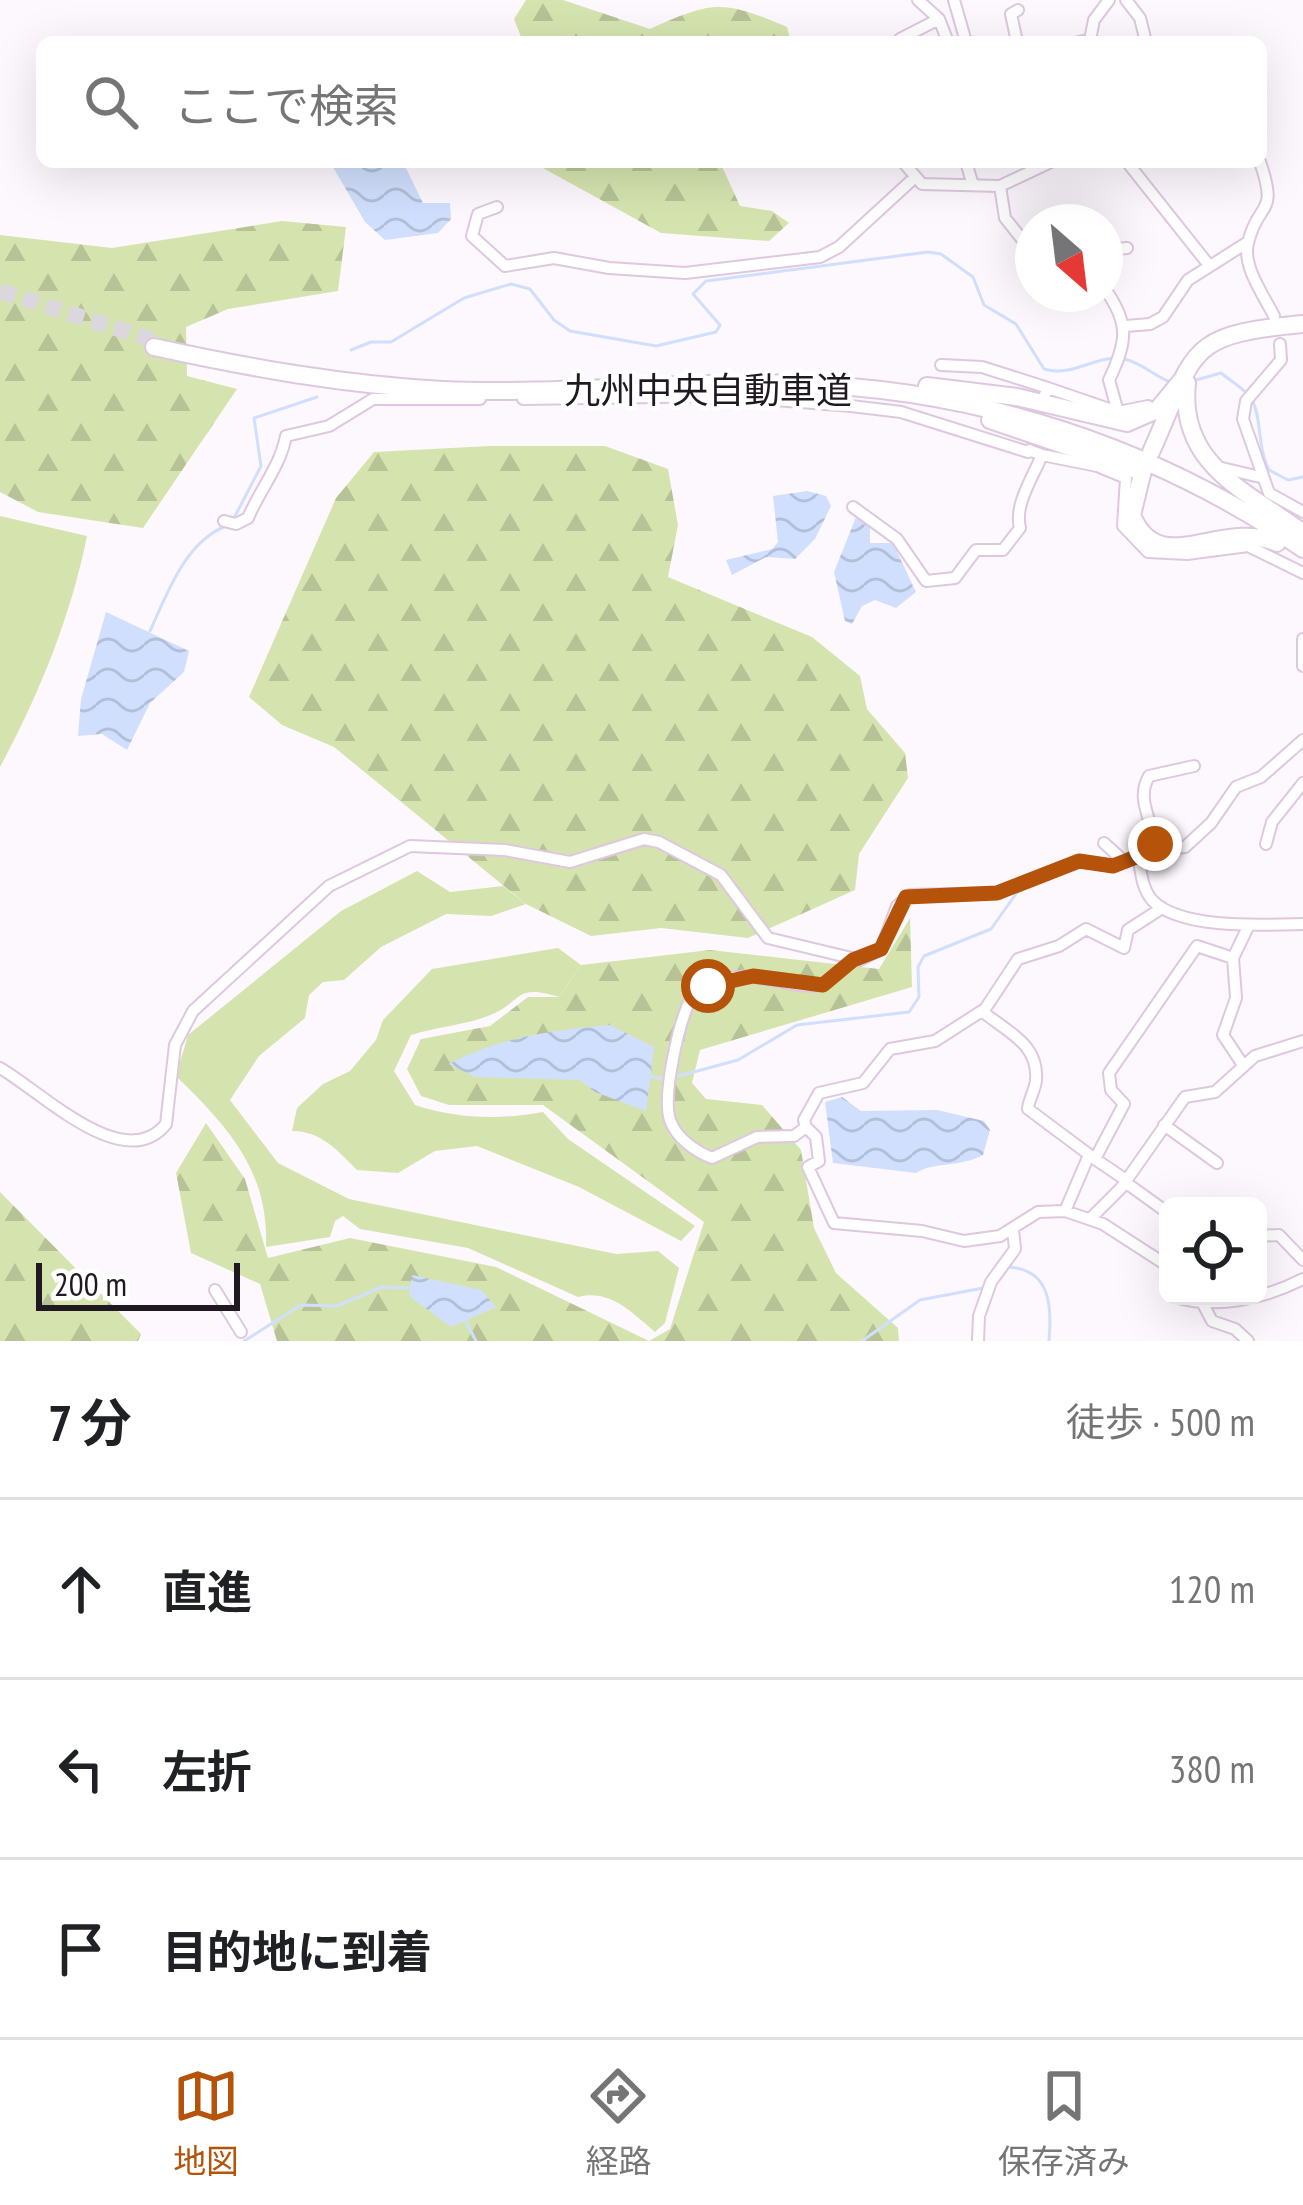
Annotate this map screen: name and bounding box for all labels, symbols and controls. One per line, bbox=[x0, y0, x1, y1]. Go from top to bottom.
search box bbox=[36, 36, 1267, 168]
icon: search bbox=[78, 69, 144, 135]
text: ここで検索 bbox=[174, 76, 399, 134]
north arrow bbox=[1015, 204, 1123, 312]
street label: 九州中央自動車道 bbox=[564, 366, 852, 413]
route end bbox=[1128, 817, 1182, 871]
route start bbox=[681, 959, 735, 1013]
map controls bbox=[1159, 1197, 1267, 1305]
button: locate bbox=[1159, 1197, 1267, 1305]
scale bar bbox=[36, 1257, 240, 1310]
text: 200 m bbox=[54, 1262, 127, 1305]
text: 7 分 bbox=[48, 1389, 132, 1455]
text: 徒歩 · 500 m bbox=[1066, 1396, 1255, 1447]
icon: ahead bbox=[48, 1556, 114, 1622]
text: 直進 bbox=[162, 1562, 252, 1620]
text: 120 m bbox=[1169, 1563, 1255, 1614]
icon: left bbox=[48, 1736, 114, 1802]
text: 左折 bbox=[162, 1742, 252, 1800]
text: 380 m bbox=[1169, 1743, 1255, 1794]
icon: arrive bbox=[48, 1916, 114, 1982]
text: 目的地に到着 bbox=[162, 1922, 432, 1980]
tab: 地図 bbox=[173, 2063, 239, 2183]
tab: 経路 bbox=[585, 2063, 651, 2183]
tab: 保存済み bbox=[998, 2063, 1130, 2183]

